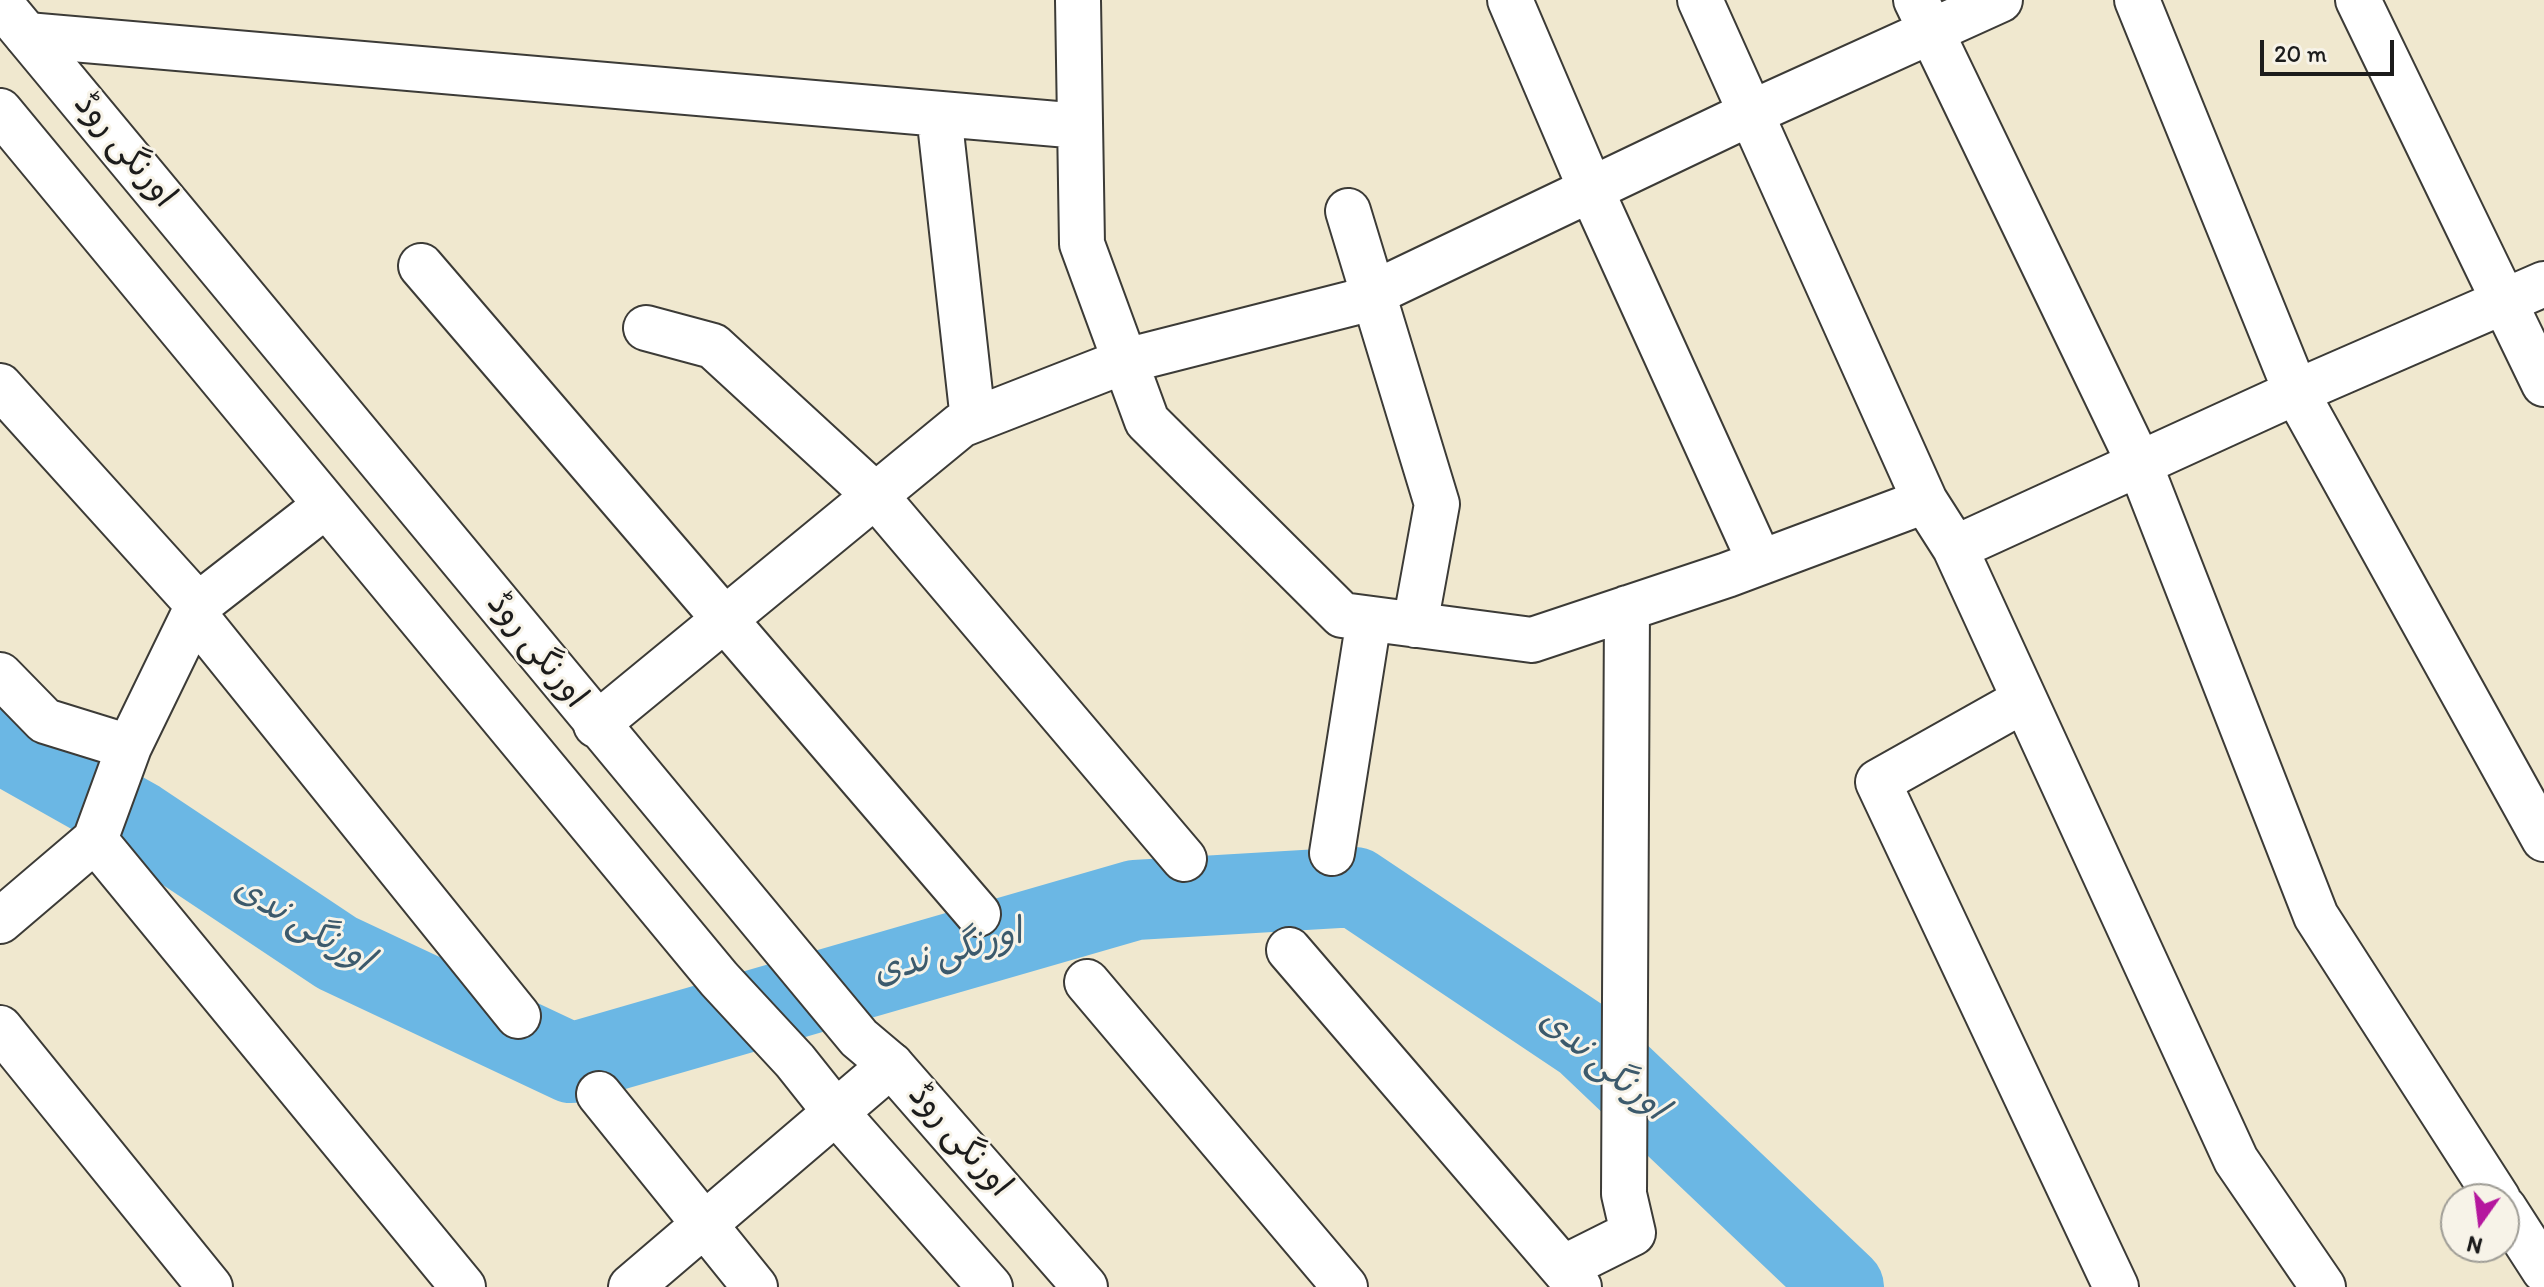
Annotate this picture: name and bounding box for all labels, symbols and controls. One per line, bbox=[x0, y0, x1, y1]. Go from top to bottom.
scale bar bbox=[2264, 24, 2398, 74]
text: 20 m bbox=[2274, 39, 2327, 68]
street label: اورنگی روڈ bbox=[64, 85, 184, 217]
street label: اورنگی روڈ bbox=[477, 585, 595, 717]
water label: اورنگی ندی bbox=[225, 867, 379, 983]
water label: اورنگی ندی bbox=[868, 912, 1028, 996]
water label: اورنگی ندی bbox=[1529, 999, 1675, 1131]
street label: اورنگی روڈ bbox=[899, 1076, 1019, 1206]
north arrow bbox=[2440, 1183, 2520, 1263]
text: N bbox=[2464, 1230, 2485, 1260]

